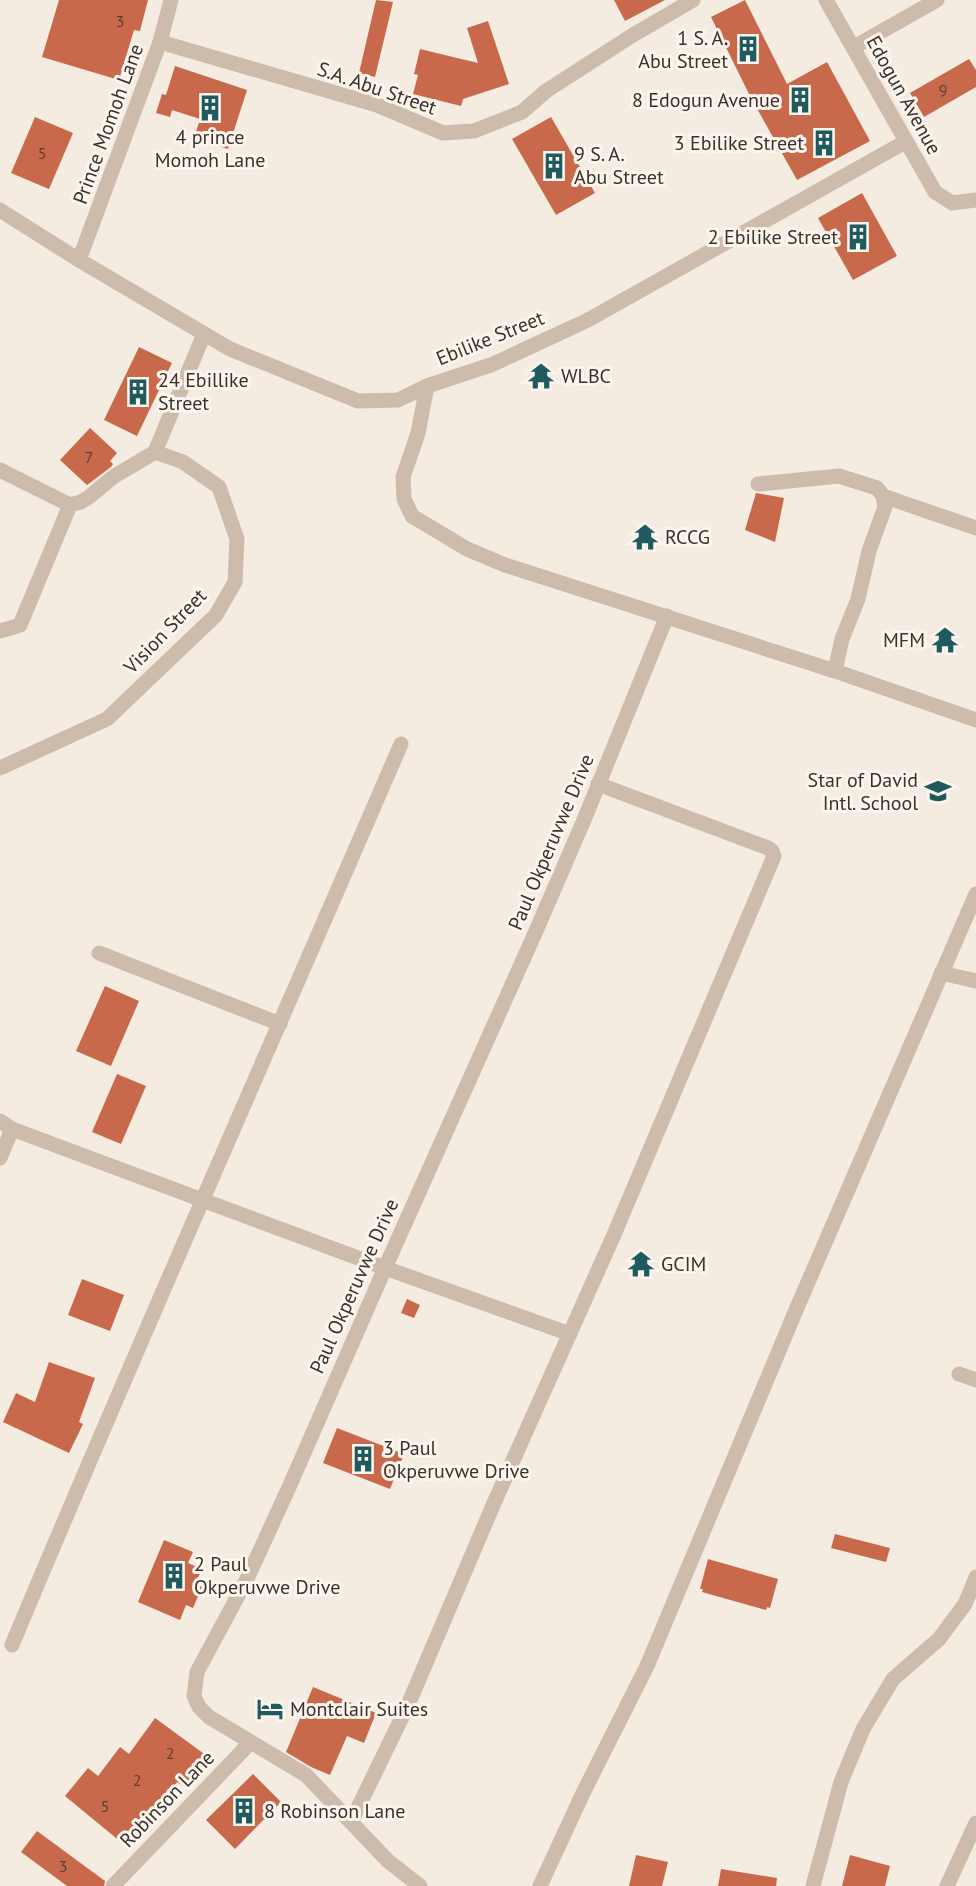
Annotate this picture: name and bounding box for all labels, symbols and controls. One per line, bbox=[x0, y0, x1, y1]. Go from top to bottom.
house number: 3 bbox=[116, 11, 124, 31]
place label: 1 S. A. Abu Street bbox=[638, 25, 728, 74]
street label: Edogun Avenue bbox=[861, 31, 947, 159]
building icon: 1 S. A. Abu Street bbox=[733, 34, 763, 64]
street label: Prince Momoh Lane bbox=[67, 40, 149, 208]
street label: S.A. Abu Street bbox=[314, 55, 440, 121]
house number: 9 bbox=[939, 80, 947, 100]
building icon: 8 Edogun Avenue bbox=[785, 85, 815, 115]
place label: 8 Edogun Avenue bbox=[632, 87, 780, 113]
building icon: 4 prince Momoh Lane bbox=[195, 93, 225, 123]
place label: 4 prince Momoh Lane bbox=[155, 124, 265, 173]
building icon: 3 Ebilike Street bbox=[809, 128, 839, 158]
place label: 3 Ebilike Street bbox=[674, 130, 804, 156]
place label: 9 S. A. Abu Street bbox=[574, 141, 664, 190]
house number: 5 bbox=[38, 143, 46, 163]
building icon: 9 S. A. Abu Street bbox=[539, 151, 569, 181]
building icon: 2 Ebilike Street bbox=[843, 222, 873, 252]
place label: 2 Ebilike Street bbox=[708, 224, 838, 250]
street label: Ebilike Street bbox=[432, 305, 548, 371]
temple icon: WLBC bbox=[526, 361, 556, 391]
place label: WLBC bbox=[561, 363, 611, 389]
place label: 24 Ebillike Street bbox=[158, 367, 249, 416]
building icon: 24 Ebillike Street bbox=[123, 377, 153, 407]
house number: 7 bbox=[85, 447, 93, 467]
temple icon: RCCG bbox=[630, 522, 660, 552]
place label: RCCG bbox=[665, 524, 710, 550]
street label: Vision Street bbox=[117, 583, 212, 680]
temple icon: MFM bbox=[930, 625, 960, 655]
place label: MFM bbox=[883, 627, 925, 653]
street label: Paul Okperuvwe Drive bbox=[502, 750, 600, 934]
place label: Star of David Intl. School bbox=[808, 767, 918, 816]
school or university icon: Star of David Intl. School bbox=[923, 776, 953, 806]
street label: Paul Okperuvwe Drive bbox=[304, 1194, 404, 1378]
temple icon: GCIM bbox=[626, 1249, 656, 1279]
place label: GCIM bbox=[661, 1251, 706, 1277]
place label: 3 Paul Okperuvwe Drive bbox=[383, 1435, 529, 1484]
building icon: 3 Paul Okperuvwe Drive bbox=[348, 1444, 378, 1474]
place label: 2 Paul Okperuvwe Drive bbox=[194, 1551, 340, 1600]
building icon: 2 Paul Okperuvwe Drive bbox=[159, 1561, 189, 1591]
hotel icon: Montclair Suites bbox=[255, 1694, 285, 1724]
place label: Montclair Suites bbox=[290, 1696, 428, 1722]
house number: 2 bbox=[166, 1743, 174, 1763]
street label: Robinson Lane bbox=[114, 1745, 220, 1853]
house number: 2 bbox=[133, 1770, 141, 1790]
house number: 5 bbox=[101, 1796, 109, 1816]
building icon: 8 Robinson Lane bbox=[229, 1796, 259, 1826]
place label: 8 Robinson Lane bbox=[264, 1798, 405, 1824]
house number: 3 bbox=[59, 1856, 67, 1876]

